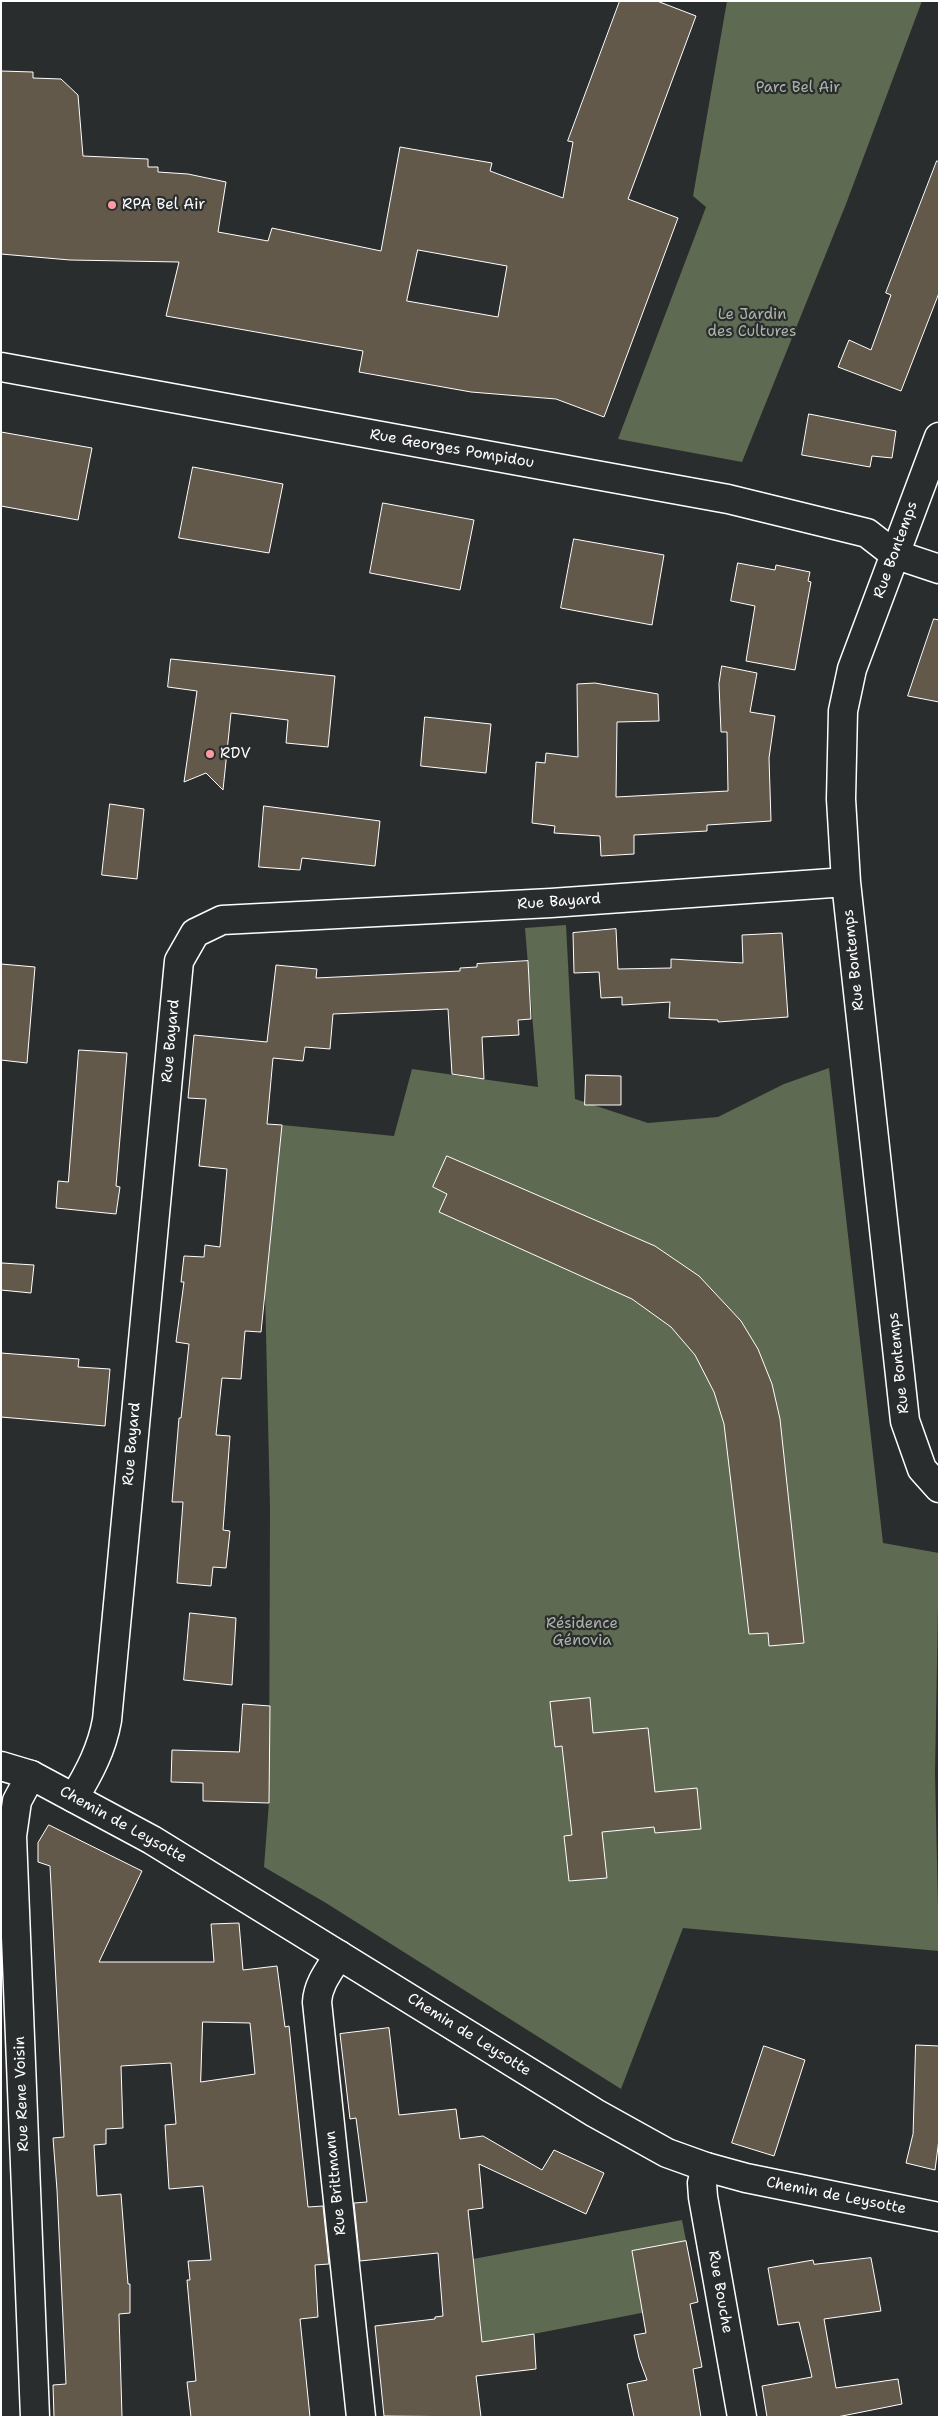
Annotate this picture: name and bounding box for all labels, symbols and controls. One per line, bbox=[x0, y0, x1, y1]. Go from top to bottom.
park label: Parc Bel Air bbox=[756, 79, 840, 97]
place label: RPA Bel Air bbox=[122, 196, 205, 214]
marker: RPA Bel Air bbox=[106, 199, 118, 211]
park label: Le Jardin des Cultures bbox=[708, 306, 796, 341]
street label: Rue Georges Pompidou bbox=[368, 426, 536, 472]
street label: Rue Bontemps bbox=[870, 499, 922, 601]
place label: RDV bbox=[220, 745, 251, 763]
marker: RDV bbox=[204, 748, 216, 760]
street label: Rue Bayard bbox=[517, 890, 601, 914]
street label: Rue Bontemps bbox=[840, 908, 868, 1012]
street label: Rue Bayard bbox=[158, 999, 184, 1083]
street label: Rue Bontemps bbox=[885, 1311, 913, 1415]
street label: Rue Bayard bbox=[119, 1402, 145, 1486]
park label: Résidence Génovia bbox=[546, 1615, 618, 1650]
street label: Chemin de Leysotte bbox=[56, 1783, 190, 1867]
street label: Chemin de Leysotte bbox=[404, 1990, 534, 2080]
street label: Rue Rene Voisin bbox=[11, 2036, 33, 2152]
street label: Rue Brittmann bbox=[322, 2130, 350, 2236]
street label: Chemin de Leysotte bbox=[764, 2174, 908, 2218]
street label: Rue Bouche bbox=[704, 2249, 736, 2335]

